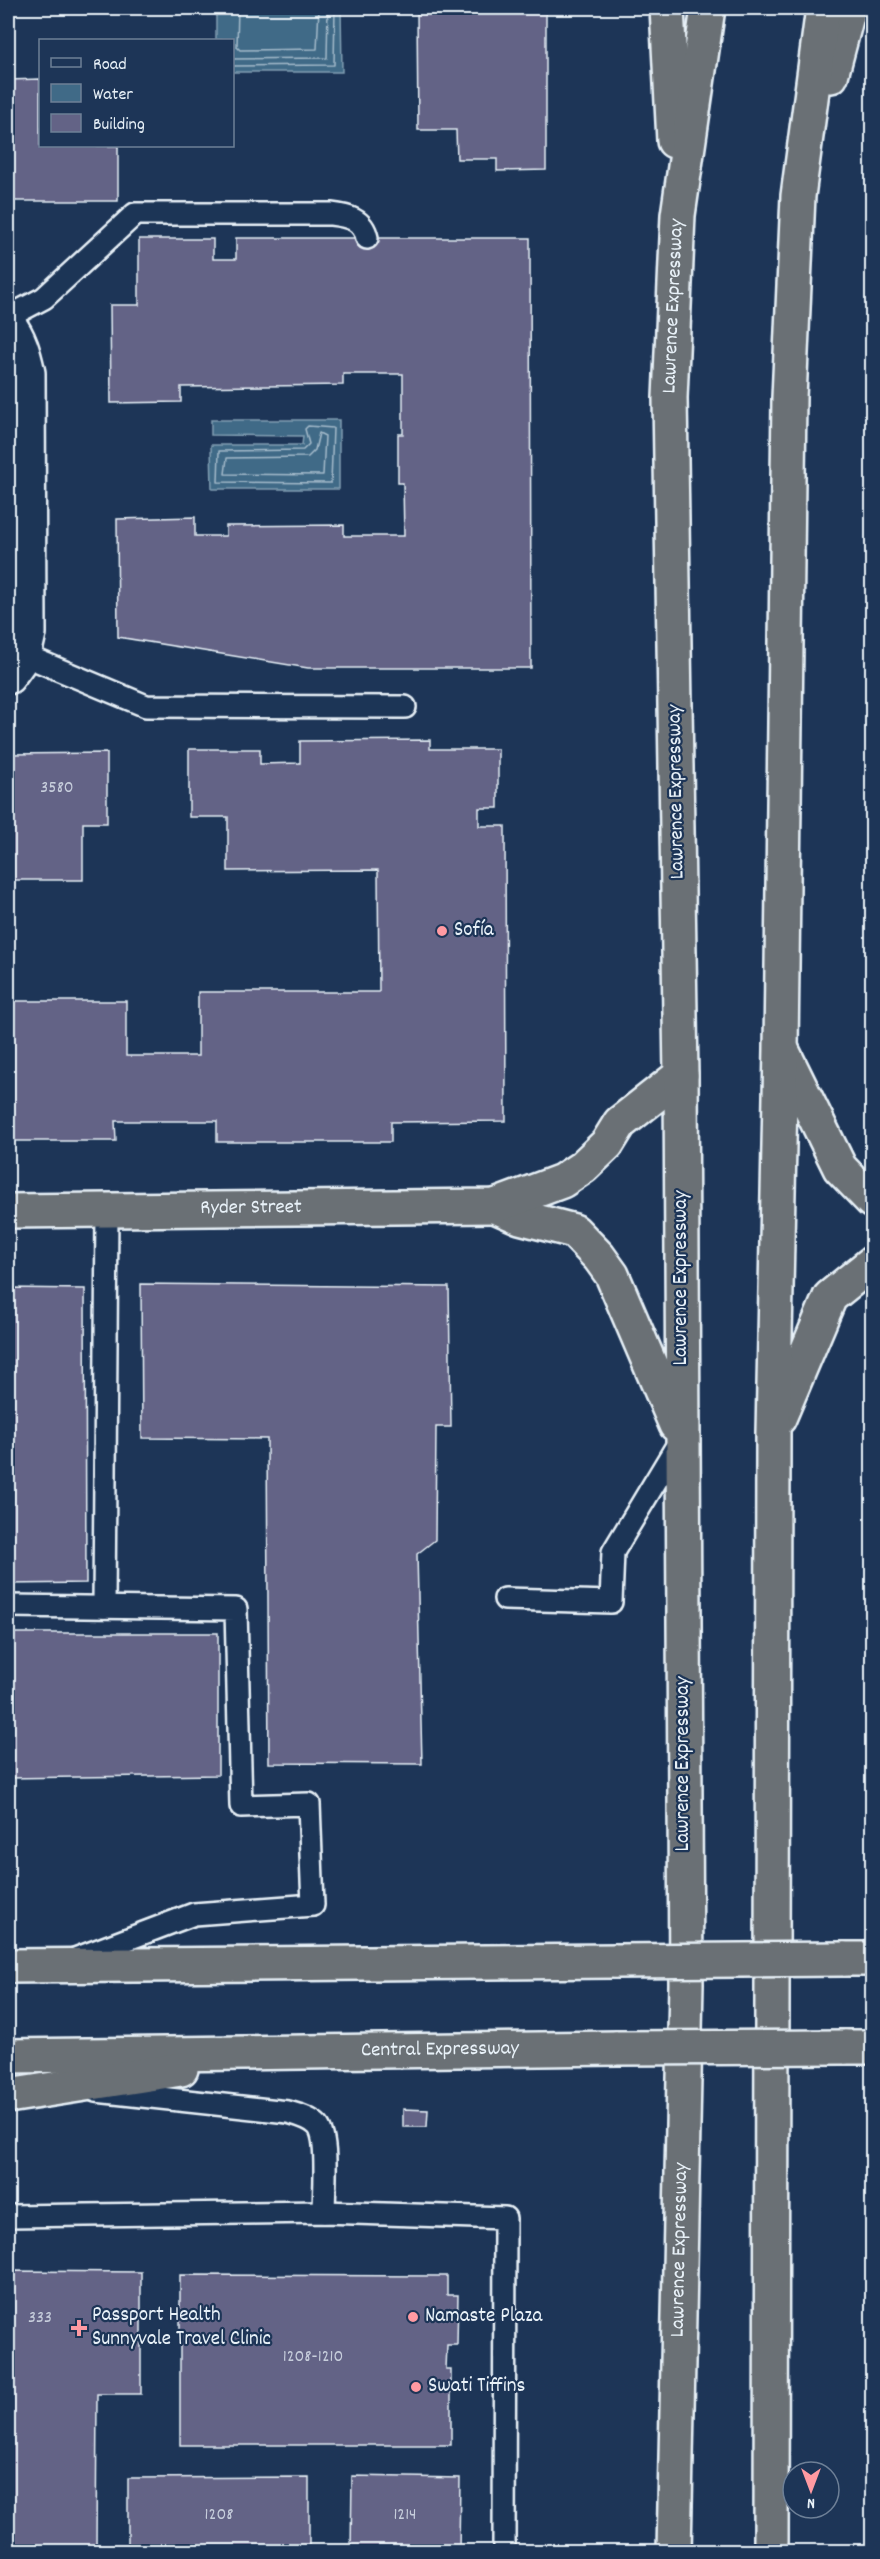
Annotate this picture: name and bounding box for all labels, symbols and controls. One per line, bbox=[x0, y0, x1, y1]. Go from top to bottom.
legend bbox=[39, 39, 234, 147]
text: Road bbox=[93, 53, 127, 78]
text: Water bbox=[93, 83, 133, 108]
text: Building bbox=[93, 113, 145, 138]
street label: Lawrence Expressway bbox=[655, 218, 693, 394]
street label: Lawrence Expressway bbox=[660, 704, 694, 880]
house number: 3580 bbox=[40, 776, 74, 801]
place label: Sofía bbox=[454, 916, 495, 946]
marker: Sofía bbox=[435, 924, 449, 938]
street label: Lawrence Expressway bbox=[667, 1190, 697, 1365]
street label: Ryder Street bbox=[200, 1193, 302, 1224]
street label: Lawrence Expressway bbox=[669, 1676, 699, 1851]
street label: Central Expressway bbox=[361, 2034, 520, 2066]
street label: Lawrence Expressway bbox=[664, 2162, 697, 2338]
place label: Passport Health Sunnyvale Travel Clinic bbox=[92, 2301, 271, 2355]
place label: Namaste Plaza bbox=[425, 2302, 543, 2332]
house number: 333 bbox=[28, 2306, 52, 2331]
marker: Namaste Plaza bbox=[406, 2310, 420, 2324]
marker: Passport Health Sunnyvale Travel Clinic bbox=[70, 2319, 88, 2337]
house number: 1208-1210 bbox=[283, 2345, 343, 2370]
place label: Swati Tiffins bbox=[428, 2372, 525, 2402]
marker: Swati Tiffins bbox=[409, 2380, 423, 2394]
north arrow bbox=[781, 2460, 841, 2520]
text: N bbox=[807, 2491, 815, 2514]
house number: 1208 bbox=[205, 2503, 233, 2528]
house number: 1214 bbox=[393, 2503, 417, 2528]

